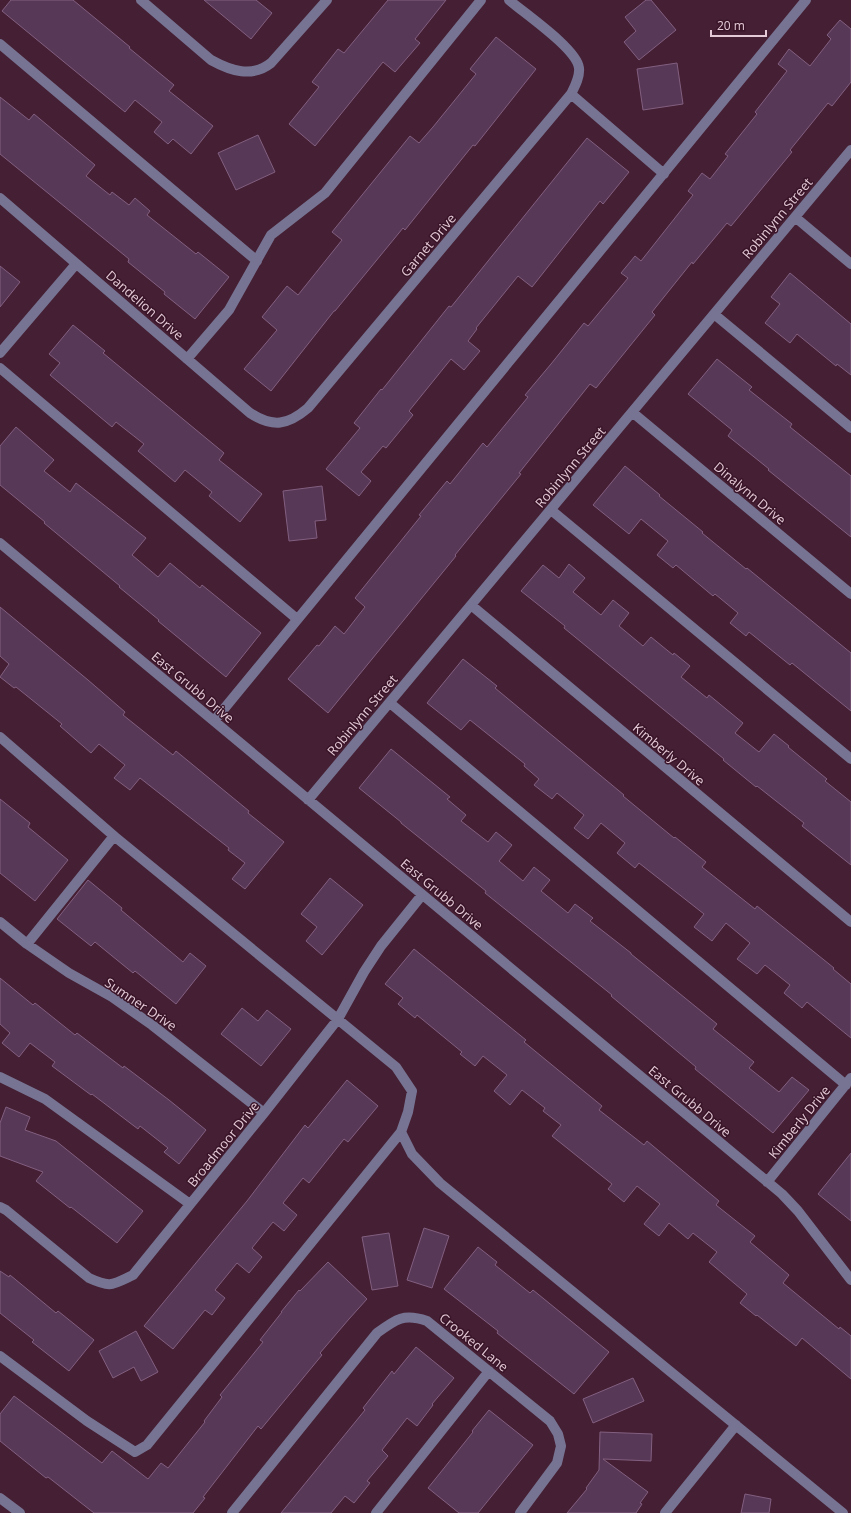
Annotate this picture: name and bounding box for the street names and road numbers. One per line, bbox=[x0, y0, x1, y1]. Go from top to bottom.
street label: Robinlynn Street bbox=[738, 173, 816, 262]
street label: Garnet Drive bbox=[396, 210, 460, 280]
street label: Dandelion Drive bbox=[102, 266, 188, 344]
street label: Robinlynn Street bbox=[531, 422, 609, 511]
street label: Dinalynn Drive bbox=[710, 458, 790, 528]
street label: East Grubb Drive bbox=[148, 647, 238, 727]
street label: Robinlynn Street bbox=[323, 670, 401, 759]
street label: Kimberly Drive bbox=[629, 719, 709, 789]
street label: East Grubb Drive bbox=[397, 854, 487, 934]
street label: Sumner Drive bbox=[102, 973, 180, 1035]
street label: East Grubb Drive bbox=[645, 1061, 735, 1141]
street label: Kimberly Drive bbox=[764, 1082, 834, 1162]
street label: Broadmoor Drive bbox=[183, 1098, 263, 1190]
street label: Crooked Lane bbox=[436, 1309, 512, 1375]

